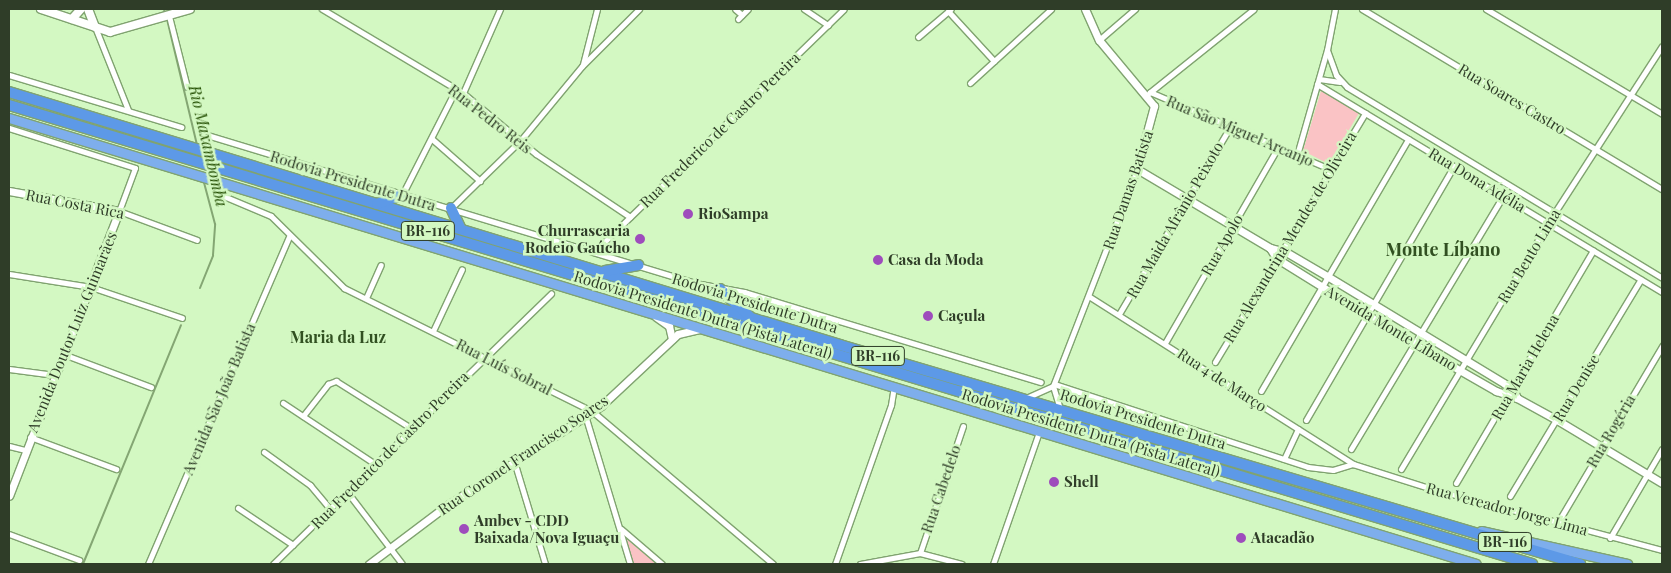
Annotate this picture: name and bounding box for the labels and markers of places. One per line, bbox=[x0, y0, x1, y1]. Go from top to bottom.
place label: RioSampa bbox=[698, 205, 768, 223]
marker: RioSampa bbox=[682, 208, 694, 220]
place label: Churrascaria Rodeio Gaúcho bbox=[525, 221, 630, 256]
marker: Churrascaria Rodeio Gaúcho bbox=[634, 233, 646, 245]
place label: Casa da Moda bbox=[888, 251, 984, 269]
marker: Casa da Moda bbox=[872, 254, 884, 266]
place label: Caçula bbox=[938, 307, 985, 325]
marker: Caçula bbox=[922, 310, 934, 322]
place label: Shell bbox=[1064, 473, 1099, 491]
marker: Shell bbox=[1048, 476, 1060, 488]
place label: Ambev - CDD Baixada/Nova Iguaçu bbox=[474, 511, 619, 546]
marker: Ambev - CDD Baixada/Nova Iguaçu bbox=[458, 523, 470, 535]
place label: Atacadão bbox=[1251, 529, 1314, 547]
marker: Atacadão bbox=[1235, 532, 1247, 544]

